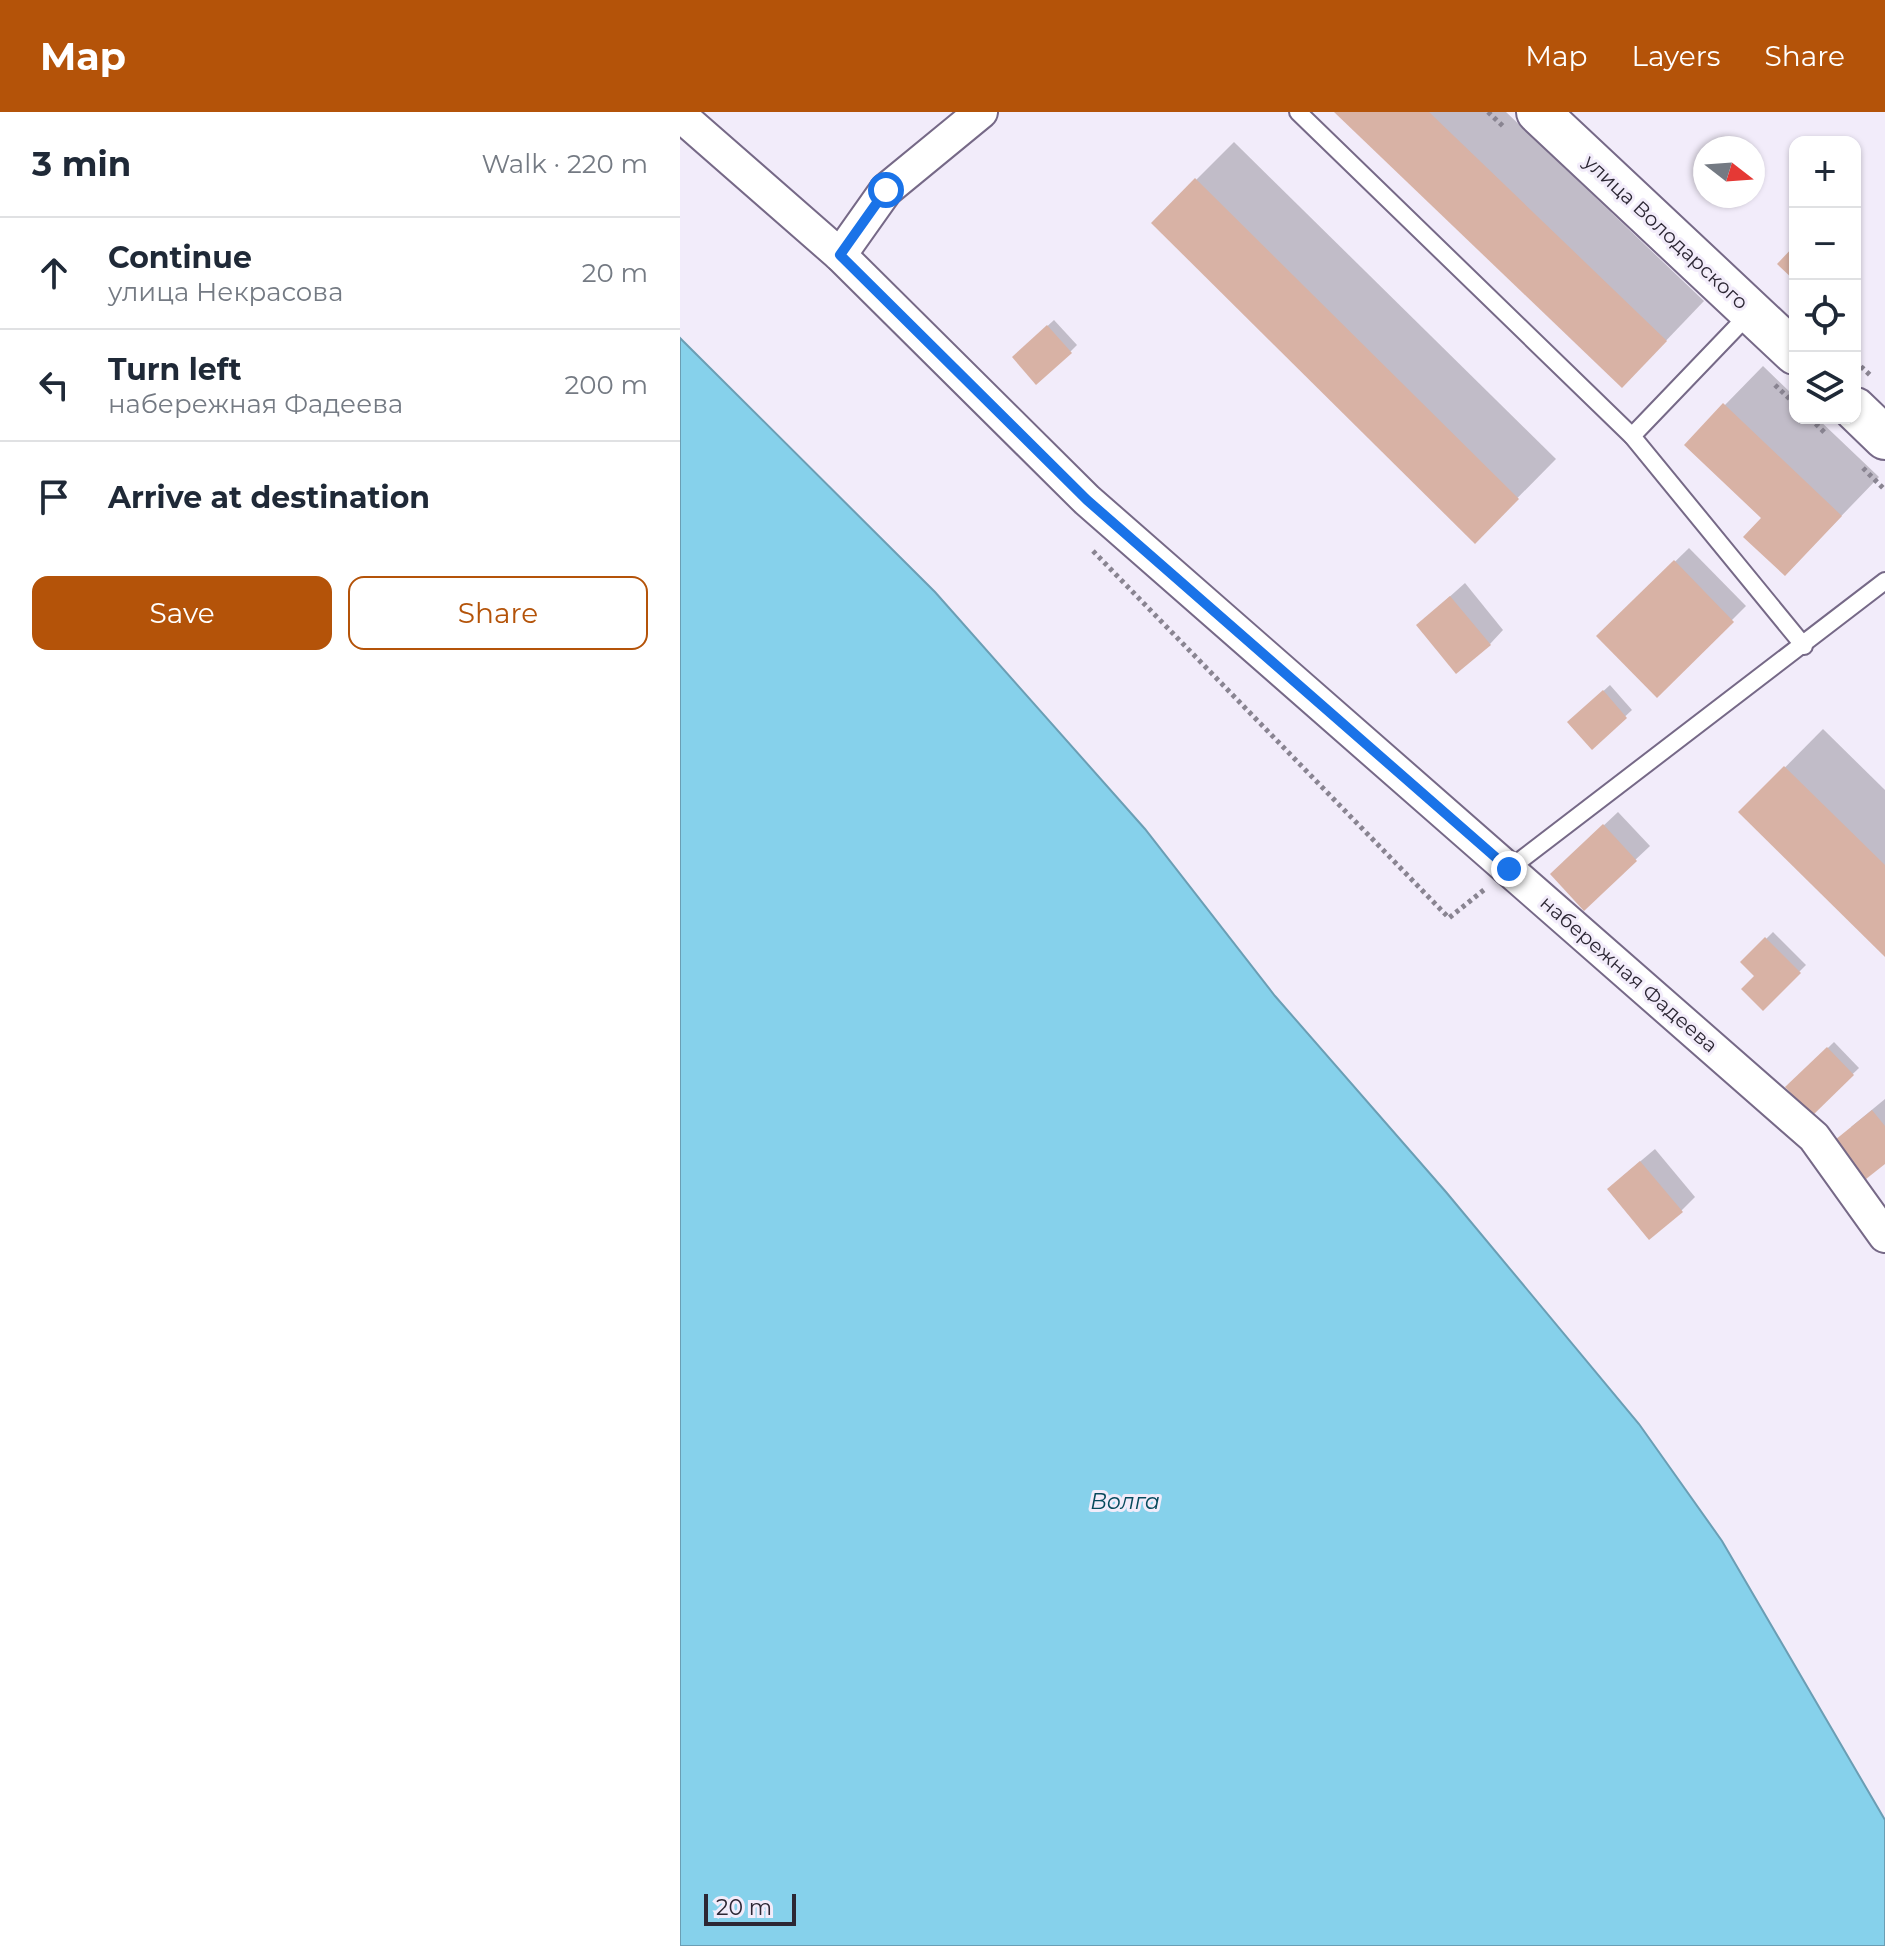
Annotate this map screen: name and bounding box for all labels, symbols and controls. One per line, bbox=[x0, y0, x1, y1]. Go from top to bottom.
text: Map bbox=[40, 33, 126, 80]
text: Map bbox=[1525, 39, 1588, 73]
text: Layers bbox=[1632, 39, 1721, 73]
text: Share bbox=[1765, 39, 1845, 73]
north arrow bbox=[1693, 136, 1765, 208]
map controls bbox=[1789, 136, 1861, 424]
button: + bbox=[1789, 136, 1861, 208]
text: 3 min bbox=[32, 143, 131, 185]
text: Walk · 220 m bbox=[481, 148, 648, 180]
street label: улица Володарского bbox=[1578, 149, 1753, 314]
route start bbox=[868, 172, 904, 208]
button: − bbox=[1789, 208, 1861, 280]
text: Continue bbox=[108, 239, 252, 276]
icon: ahead bbox=[32, 251, 76, 295]
text: 20 m bbox=[582, 257, 648, 289]
text: улица Некрасова bbox=[108, 276, 343, 308]
button: locate bbox=[1789, 280, 1861, 352]
text: Turn left bbox=[108, 351, 241, 388]
button: layers bbox=[1789, 352, 1861, 424]
icon: left bbox=[32, 363, 76, 407]
text: 200 m bbox=[564, 369, 648, 401]
text: набережная Фадеева bbox=[108, 388, 403, 420]
icon: arrive bbox=[32, 475, 76, 519]
text: Arrive at destination bbox=[108, 479, 430, 516]
button: Save bbox=[32, 576, 332, 650]
button: Share bbox=[348, 576, 648, 650]
route end bbox=[1491, 851, 1527, 887]
street label: набережная Фадеева bbox=[1535, 890, 1723, 1058]
water label: Волга bbox=[1090, 1488, 1160, 1515]
scale bar bbox=[704, 1890, 796, 1926]
text: 20 m bbox=[716, 1894, 772, 1921]

